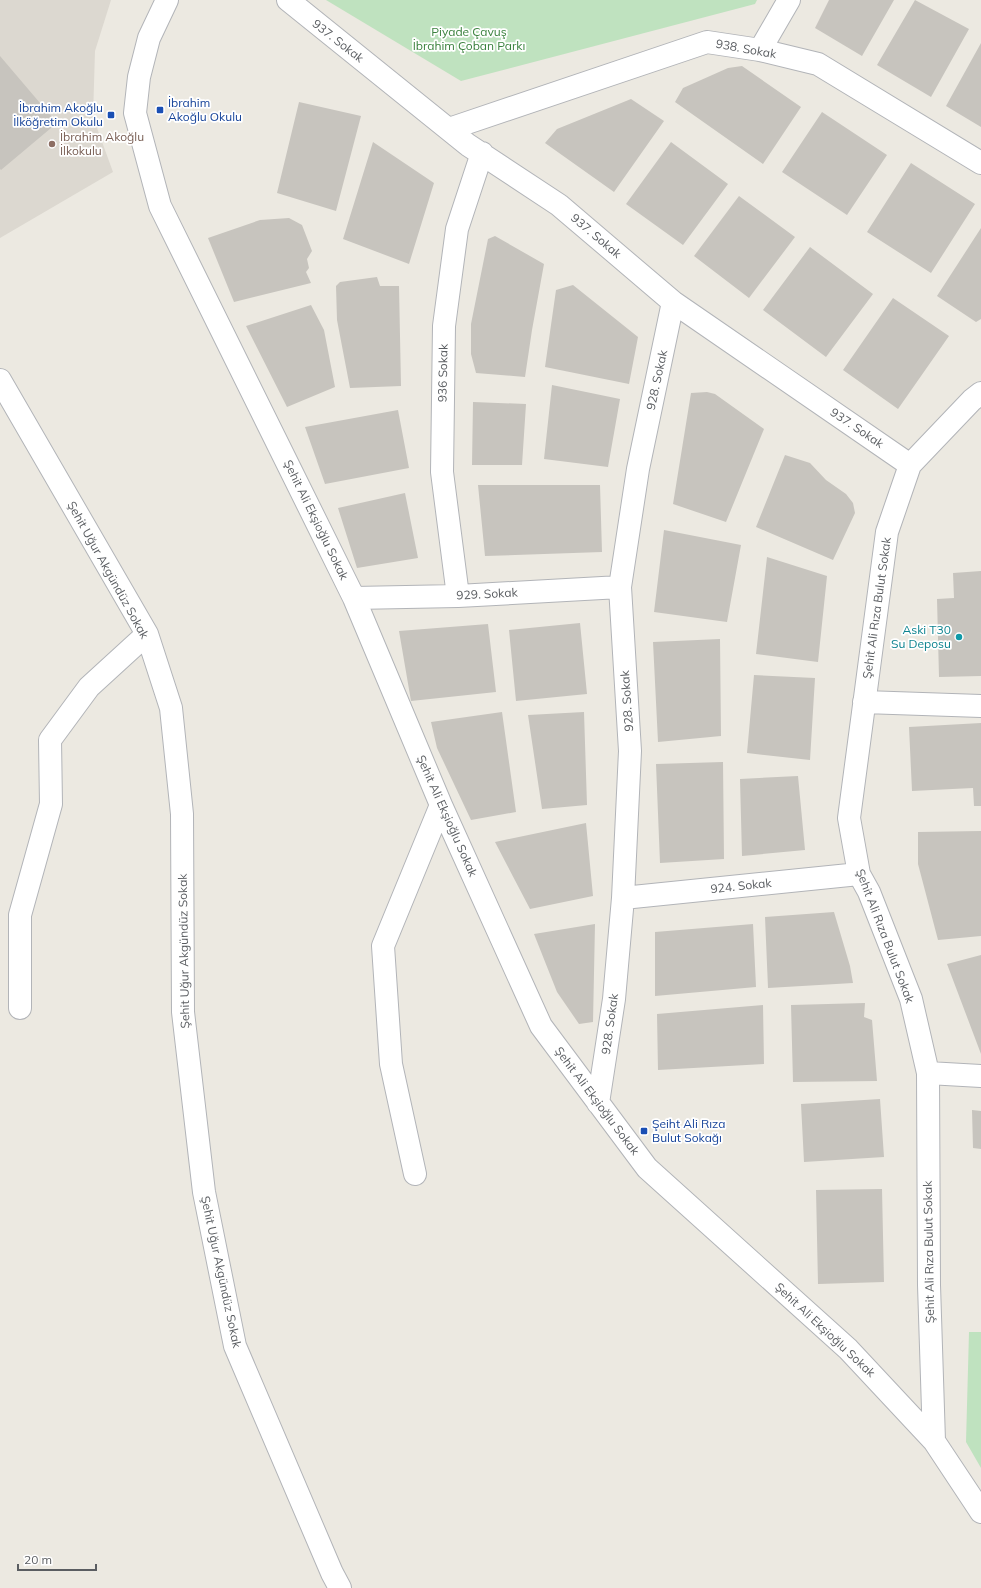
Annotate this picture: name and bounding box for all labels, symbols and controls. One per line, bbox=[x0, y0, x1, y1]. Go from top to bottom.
street label: 937. Sokak bbox=[310, 16, 368, 66]
park label: Piyade Çavuş İbrahim Çoban Parkı bbox=[413, 24, 525, 53]
street label: 938. Sokak bbox=[715, 36, 778, 61]
place label: İbrahim Akoğlu Okulu bbox=[168, 95, 242, 124]
place label: İbrahim Akoğlu İlköğretim Okulu bbox=[13, 100, 103, 129]
marker: İbrahim Akoğlu Okulu bbox=[155, 105, 165, 115]
marker: İbrahim Akoğlu İlköğretim Okulu bbox=[106, 110, 116, 120]
place label: İbrahim Akoğlu İlkokulu bbox=[60, 129, 144, 158]
marker: İbrahim Akoğlu İlkokulu bbox=[47, 139, 57, 149]
street label: 937. Sokak bbox=[568, 210, 625, 262]
street label: 936 Sokak bbox=[434, 343, 451, 402]
street label: 928. Sokak bbox=[643, 348, 670, 411]
street label: 937. Sokak bbox=[828, 404, 888, 451]
street label: Şehit Ali Ekşioğlu Sokak bbox=[281, 457, 352, 583]
street label: Şehit Uğur Akgündüz Sokak bbox=[64, 498, 153, 642]
street label: Şehit Ali Rıza Bulut Sokak bbox=[859, 535, 894, 680]
street label: 929. Sokak bbox=[456, 584, 519, 603]
place label: Aski T30 Su Deposu bbox=[891, 622, 951, 651]
marker: Aski T30 Su Deposu bbox=[954, 632, 964, 642]
street label: 928. Sokak bbox=[617, 669, 636, 732]
street label: Şehit Ali Ekşioğlu Sokak bbox=[414, 753, 481, 880]
street label: Şehit Ali Rıza Bulut Sokak bbox=[853, 867, 918, 1006]
street label: Şehit Uğur Akgündüz Sokak bbox=[175, 873, 192, 1029]
street label: 924. Sokak bbox=[710, 875, 773, 896]
street label: 928. Sokak bbox=[598, 992, 621, 1055]
street label: Şehit Ali Ekşioğlu Sokak bbox=[552, 1044, 643, 1158]
place label: Şeiht Ali Rıza Bulut Sokağı bbox=[652, 1116, 725, 1145]
marker: Şeiht Ali Rıza Bulut Sokağı bbox=[639, 1126, 649, 1136]
street label: Şehit Ali Rıza Bulut Sokak bbox=[920, 1180, 937, 1323]
street label: Şehit Uğur Akgündüz Sokak bbox=[198, 1195, 245, 1350]
street label: Şehit Ali Ekşioğlu Sokak bbox=[772, 1279, 879, 1381]
scale bar bbox=[18, 1546, 96, 1572]
text: 20 m bbox=[24, 1552, 52, 1567]

